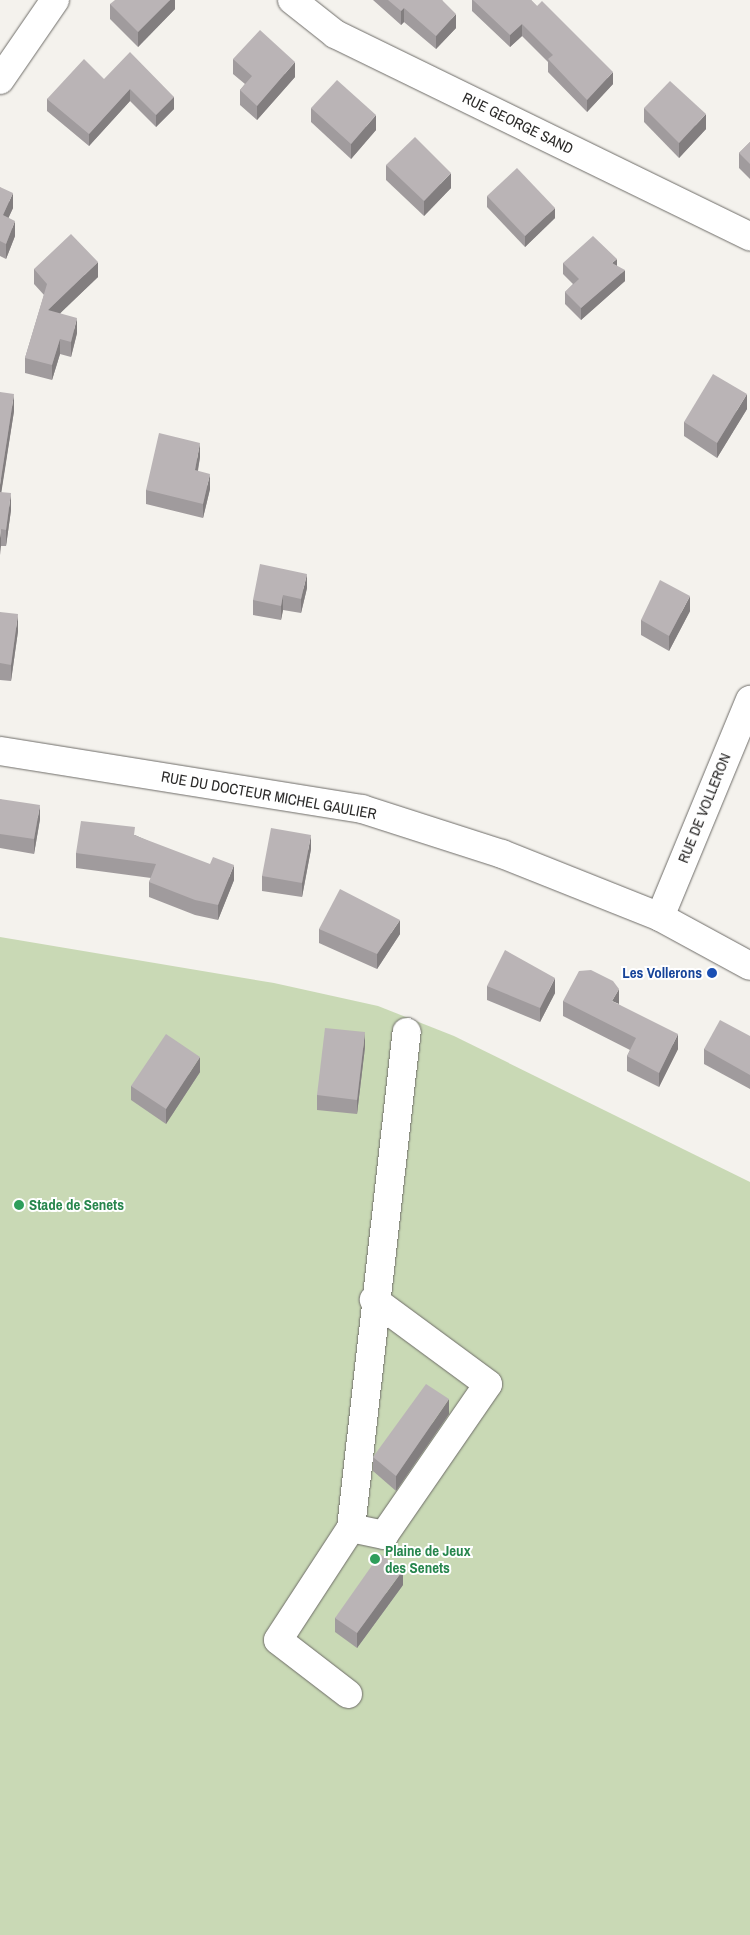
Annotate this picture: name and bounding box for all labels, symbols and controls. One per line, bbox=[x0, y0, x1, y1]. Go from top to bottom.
street label: RUE GEORGE SAND bbox=[460, 88, 576, 158]
street label: RUE DE VOLLERON bbox=[674, 750, 734, 866]
street label: RUE DU DOCTEUR MICHEL GAULIER bbox=[160, 767, 378, 823]
place label: Les Vollerons bbox=[622, 964, 702, 982]
marker: Les Vollerons bbox=[706, 967, 718, 979]
place label: Stade de Senets bbox=[29, 1196, 124, 1214]
marker: Stade de Senets bbox=[13, 1199, 25, 1211]
place label: Plaine de Jeux des Senets bbox=[385, 1541, 470, 1576]
marker: Plaine de Jeux des Senets bbox=[369, 1553, 381, 1565]

